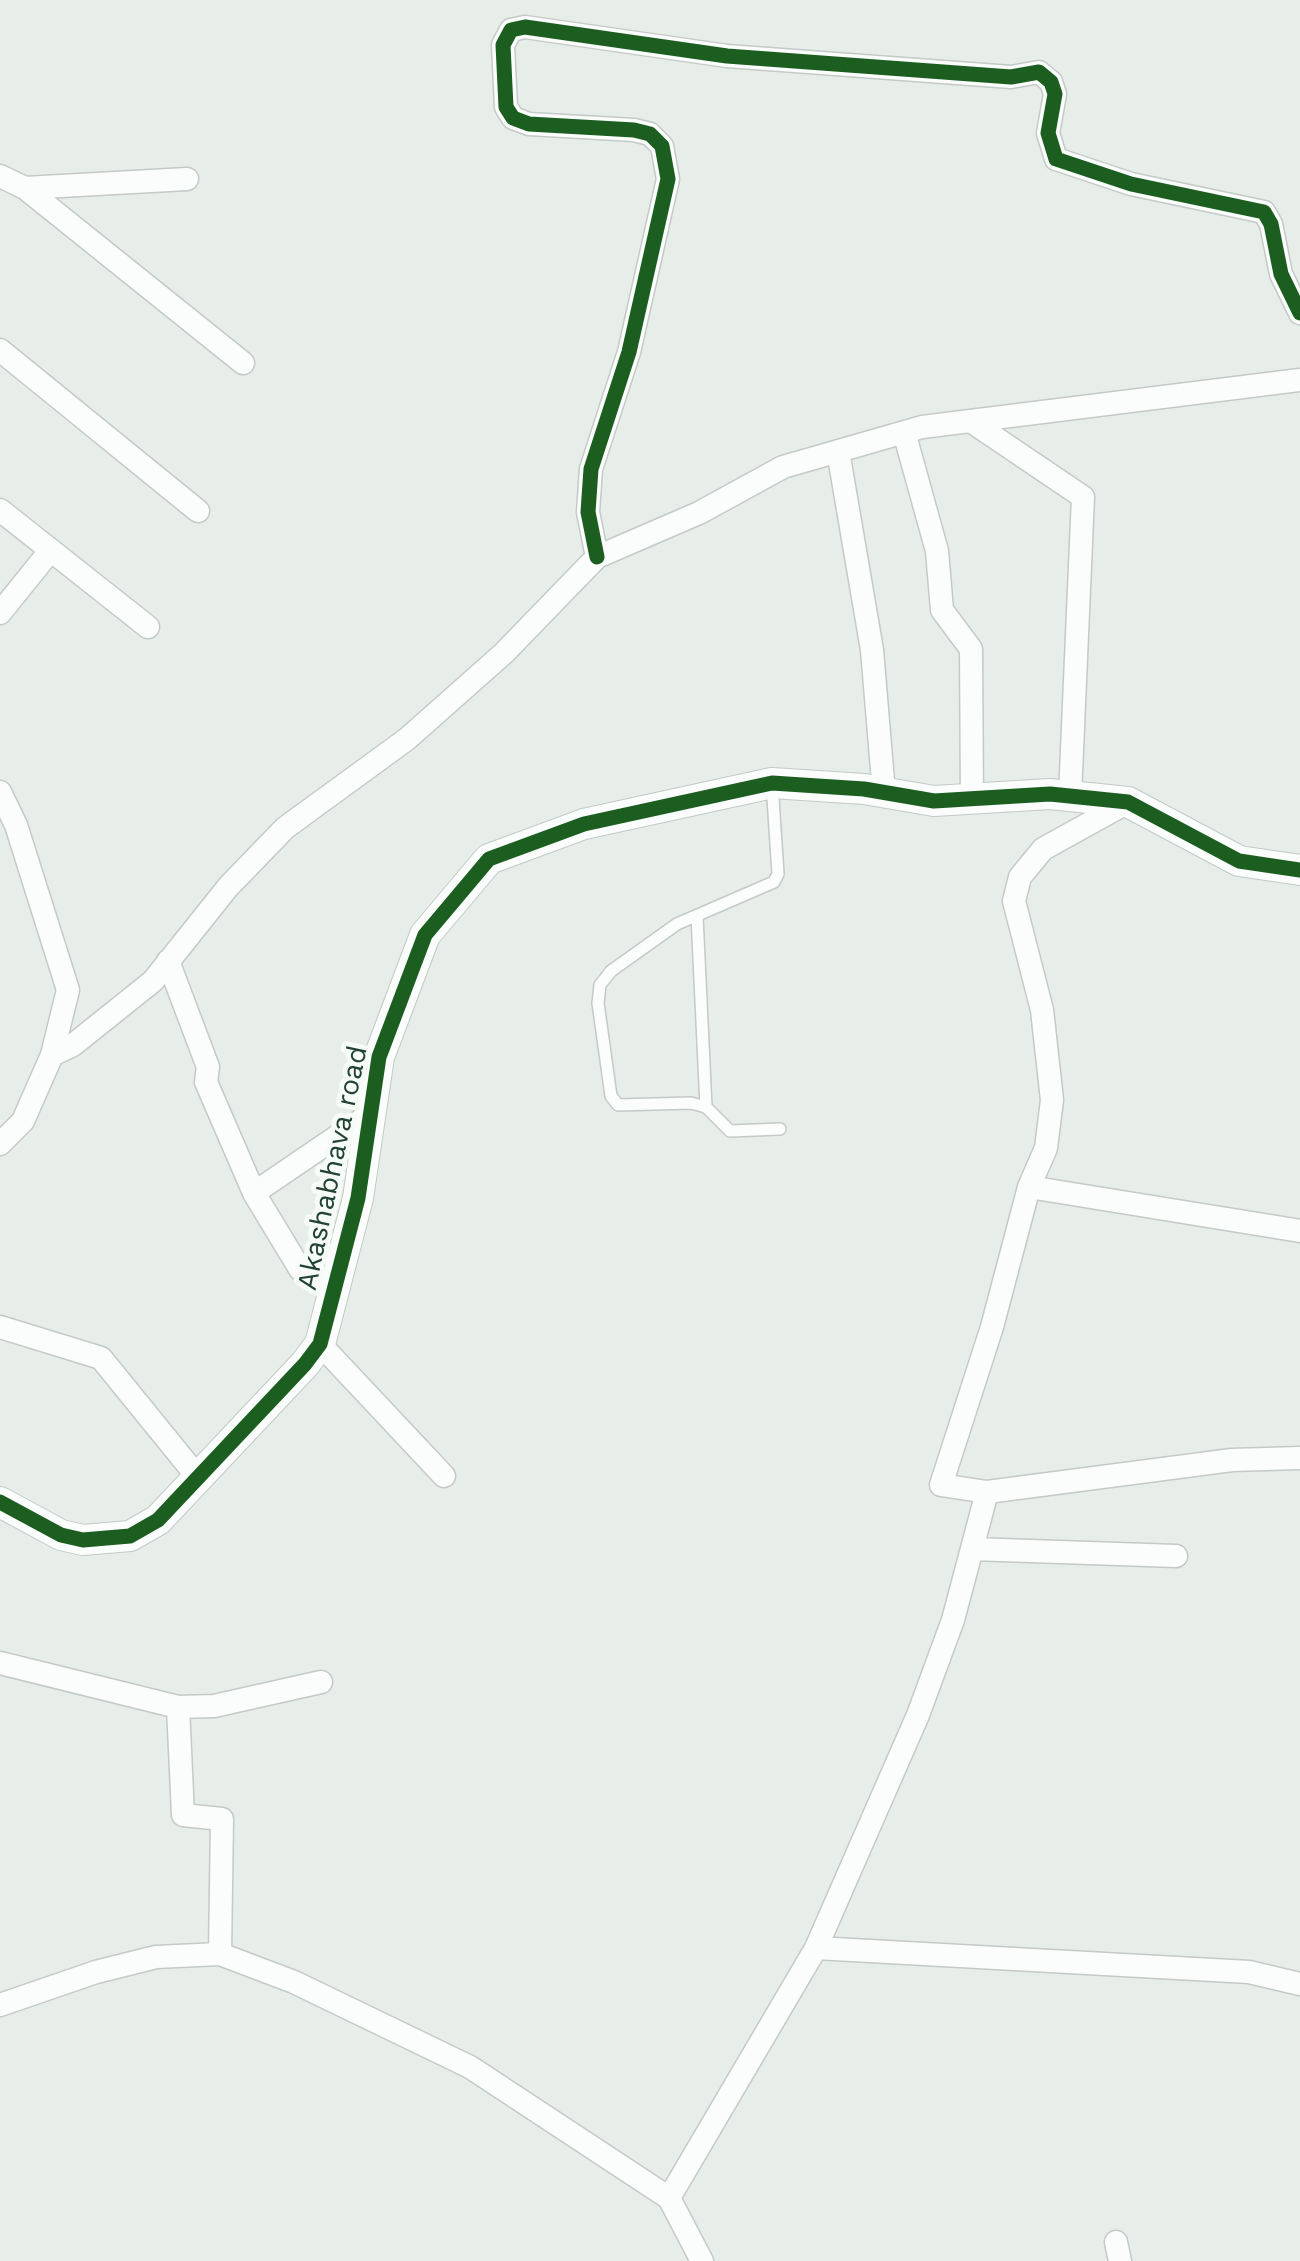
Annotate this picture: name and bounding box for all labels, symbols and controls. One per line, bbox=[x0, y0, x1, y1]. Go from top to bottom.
street label: Akashabhava road bbox=[291, 1043, 375, 1293]

